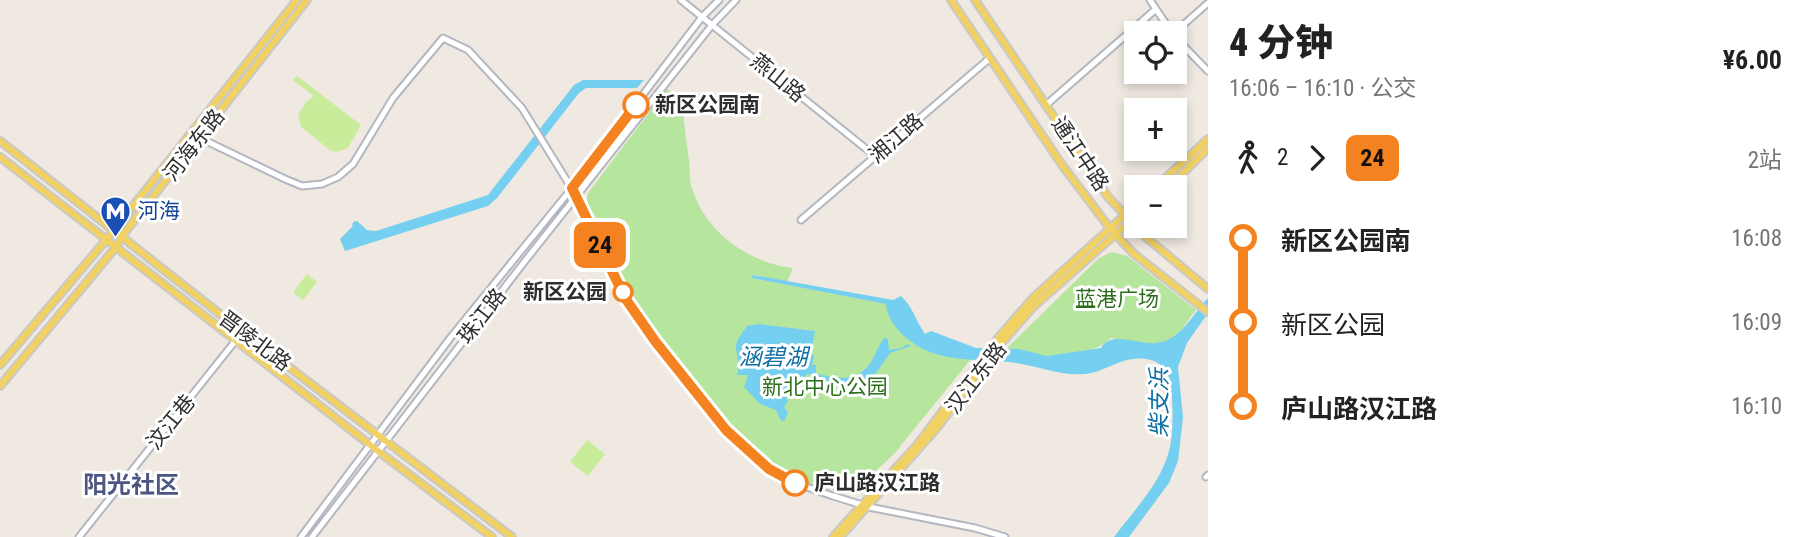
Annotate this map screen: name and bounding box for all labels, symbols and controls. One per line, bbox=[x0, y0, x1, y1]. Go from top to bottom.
map controls bbox=[1124, 21, 1187, 238]
button: locate bbox=[1124, 21, 1187, 84]
text: 4 分钟 bbox=[1229, 21, 1333, 65]
text: ¥6.00 bbox=[1723, 45, 1782, 75]
street label: 燕山路 bbox=[746, 49, 810, 107]
text: 16:06 – 16:10 · 公交 bbox=[1229, 75, 1416, 102]
marker: 新区公园南 bbox=[623, 92, 649, 118]
place label: 新区公园南 bbox=[655, 93, 760, 117]
button: + bbox=[1124, 98, 1187, 161]
street label: 河海东路 bbox=[159, 105, 229, 185]
street label: 湘江路 bbox=[864, 108, 928, 168]
street label: 通江中路 bbox=[1047, 112, 1113, 196]
icon: walk bbox=[1229, 139, 1267, 177]
icon: forward bbox=[1298, 139, 1336, 177]
text: 2 bbox=[1277, 144, 1288, 171]
text: 24 bbox=[1360, 144, 1385, 172]
text: 2站 bbox=[1748, 147, 1782, 174]
button: − bbox=[1124, 175, 1187, 238]
metro station icon: 河海 bbox=[98, 194, 132, 238]
place label: 河海 bbox=[138, 199, 180, 223]
line badge: 24 bbox=[568, 222, 632, 268]
text: 16:08 bbox=[1731, 225, 1782, 252]
text: 新区公园南 bbox=[1281, 226, 1411, 256]
text: 24 bbox=[588, 231, 612, 259]
place label: 新区公园 bbox=[523, 280, 607, 304]
marker: 新区公园 bbox=[613, 282, 633, 302]
street label: 珠江路 bbox=[453, 284, 511, 348]
park label: 蓝港广场 bbox=[1075, 287, 1159, 311]
street label: 晋陵北路 bbox=[214, 306, 296, 376]
text: 16:09 bbox=[1731, 309, 1782, 336]
text: 新区公园 bbox=[1281, 310, 1385, 340]
street label: 汉江东路 bbox=[941, 338, 1011, 418]
water label: 涵碧湖 bbox=[739, 344, 811, 371]
water label: 柴支浜 bbox=[1146, 367, 1173, 438]
park label: 新北中心公园 bbox=[762, 375, 888, 399]
street label: 汶江巷 bbox=[142, 390, 200, 454]
text: 16:10 bbox=[1731, 393, 1782, 420]
text: 庐山路汉江路 bbox=[1281, 394, 1437, 424]
marker: 庐山路汉江路 bbox=[782, 470, 808, 496]
district label: 阳光社区 bbox=[83, 471, 179, 499]
place label: 庐山路汉江路 bbox=[814, 471, 940, 495]

